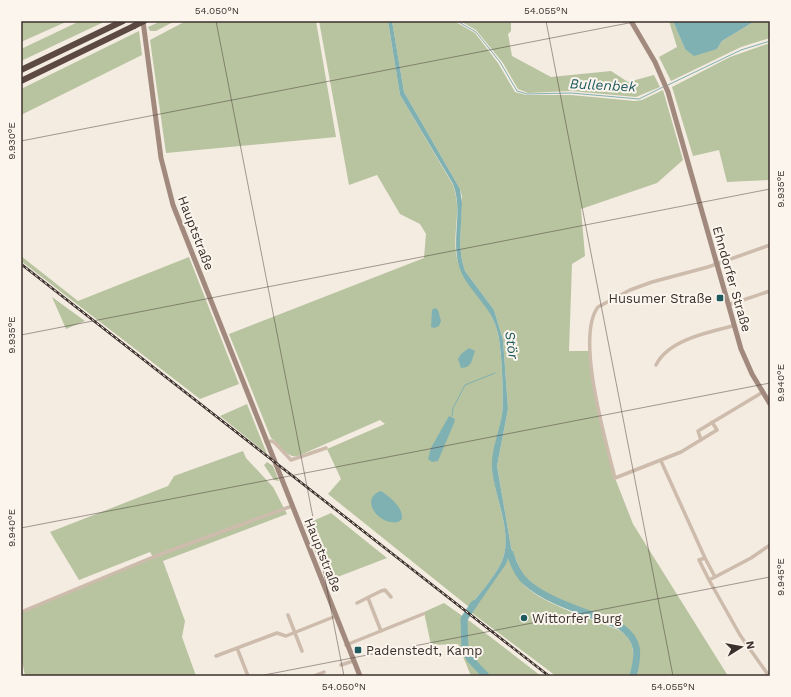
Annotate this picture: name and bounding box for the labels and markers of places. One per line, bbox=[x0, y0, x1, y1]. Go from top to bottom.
place label: Husumer Straße bbox=[609, 291, 712, 306]
marker: Husumer Straße bbox=[715, 293, 725, 303]
place label: Wittorfer Burg bbox=[532, 611, 621, 626]
marker: Wittorfer Burg bbox=[519, 613, 529, 623]
place label: Padenstedt, Kamp bbox=[366, 643, 483, 658]
marker: Padenstedt, Kamp bbox=[353, 645, 363, 655]

